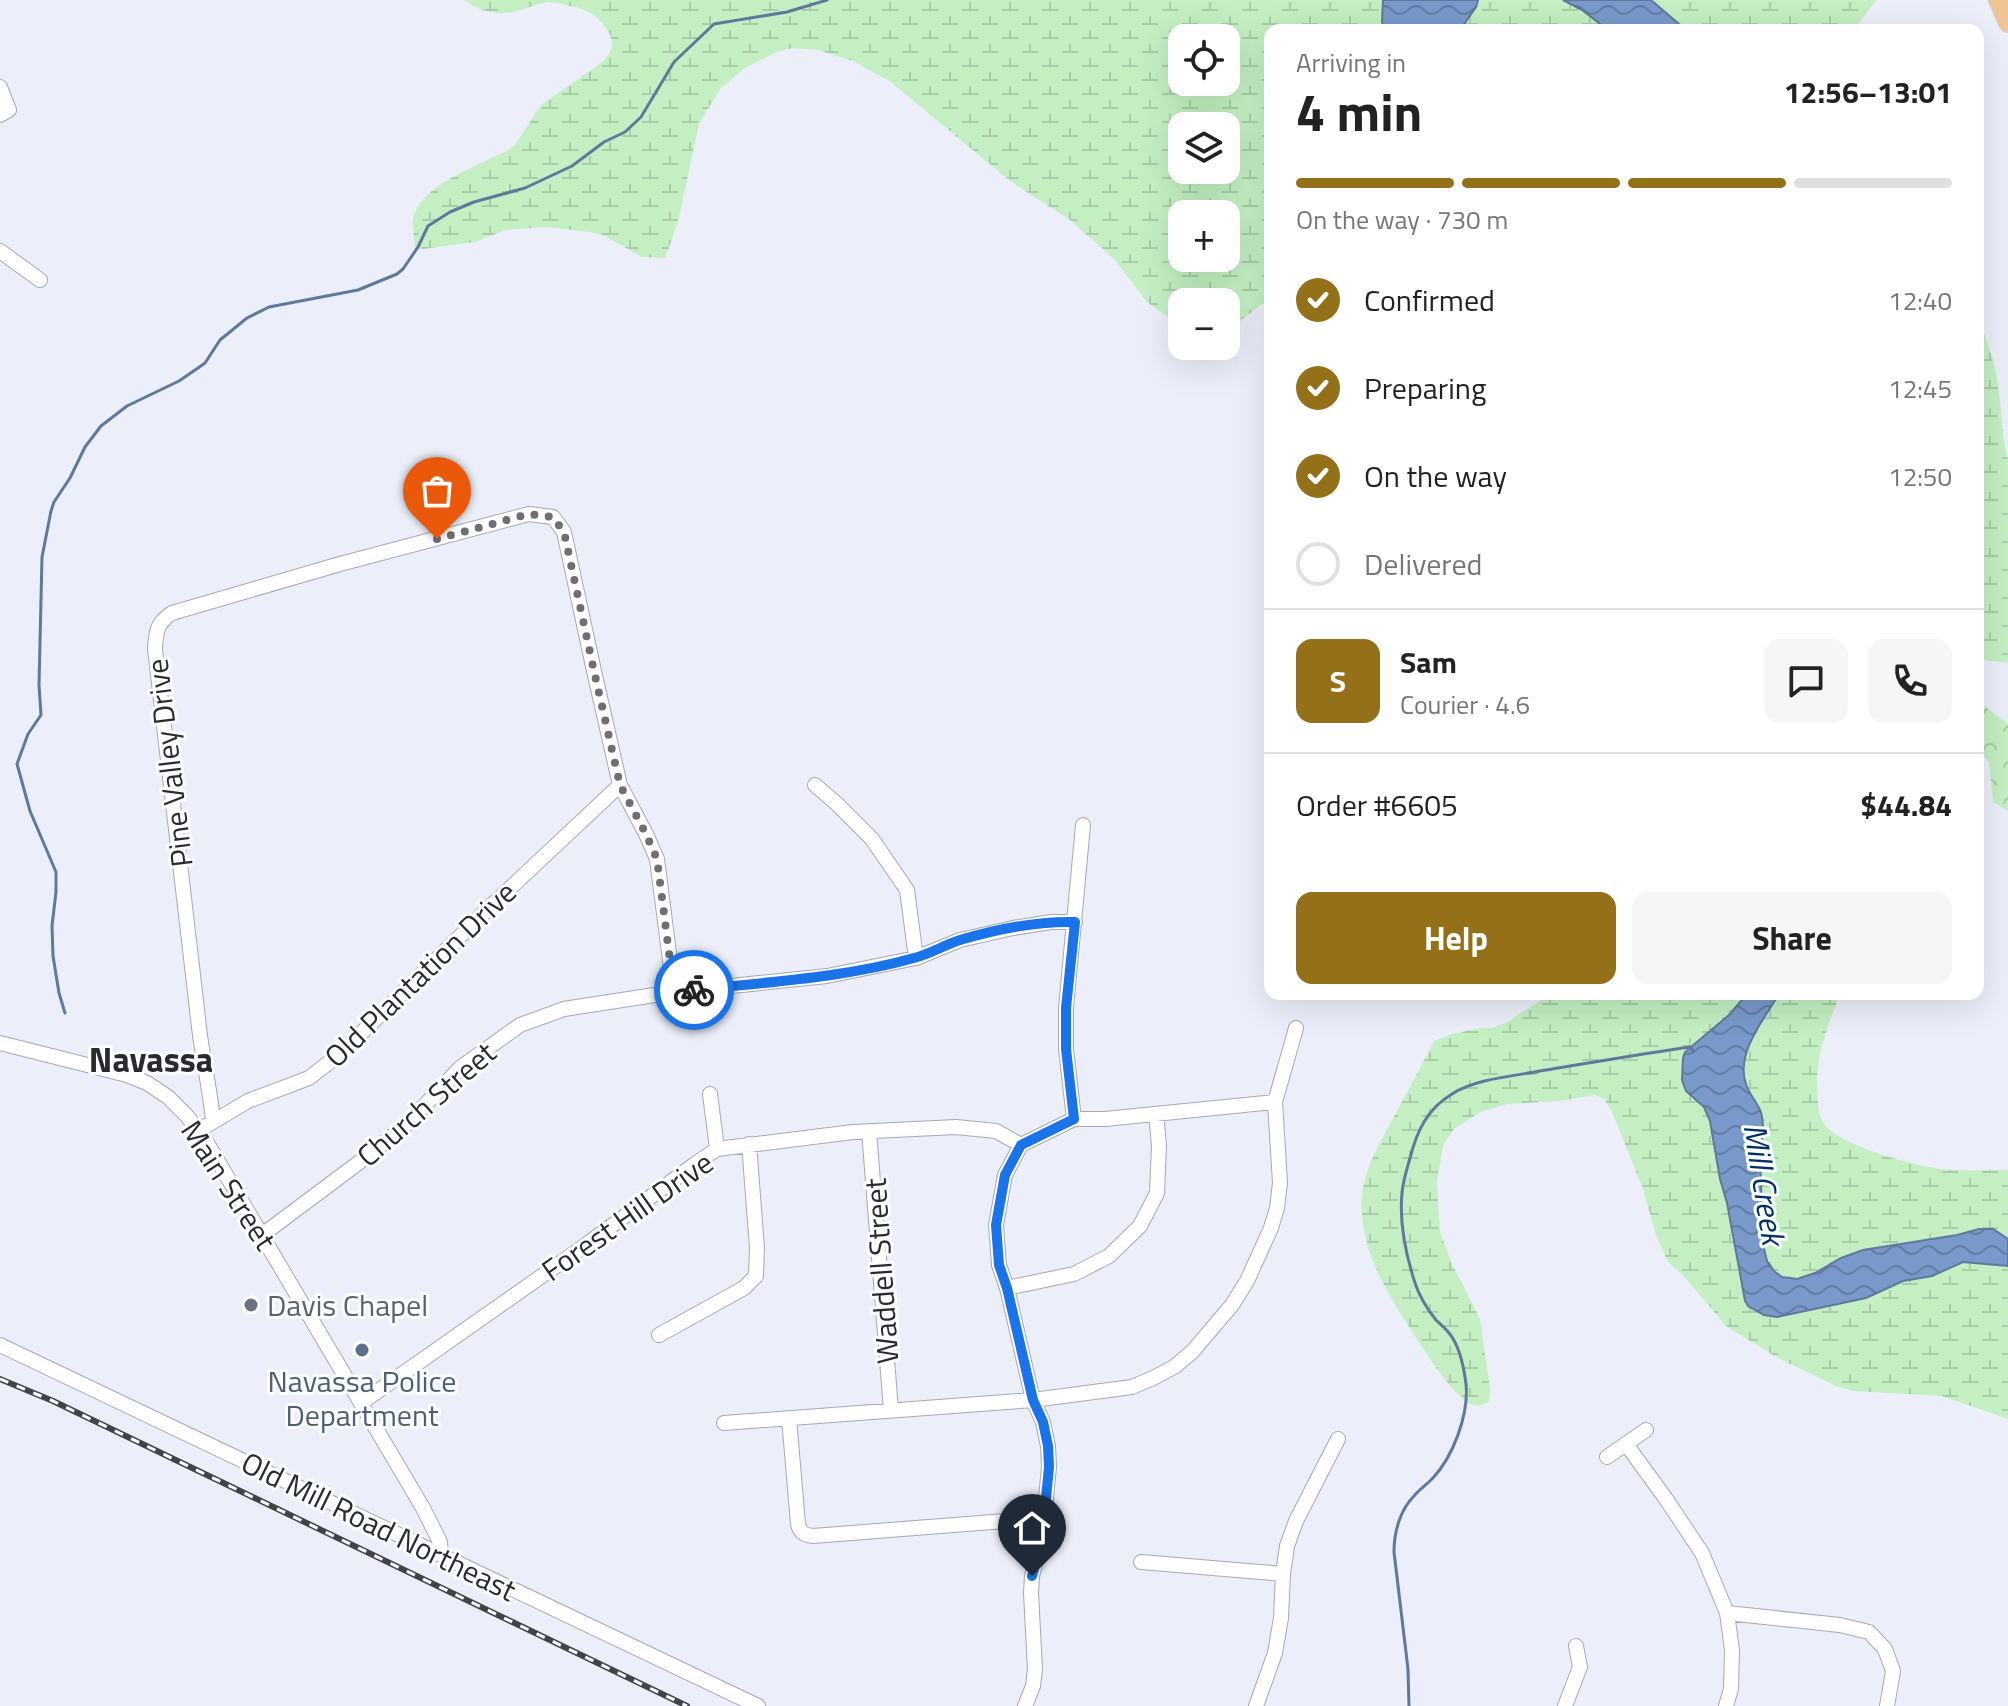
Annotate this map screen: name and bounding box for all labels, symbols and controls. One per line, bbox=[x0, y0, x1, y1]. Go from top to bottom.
map controls bbox=[1168, 24, 1240, 360]
button: locate bbox=[1168, 24, 1240, 96]
text: Arriving in bbox=[1296, 43, 1406, 82]
text: 12:56–13:01 bbox=[1784, 69, 1952, 115]
text: 4 min bbox=[1296, 72, 1422, 151]
button: layers bbox=[1168, 112, 1240, 184]
button: + bbox=[1168, 200, 1240, 272]
text: On the way · 730 m bbox=[1296, 200, 1508, 239]
text: Confirmed bbox=[1364, 277, 1495, 323]
icon: check bbox=[1296, 278, 1340, 322]
text: 12:40 bbox=[1888, 281, 1952, 320]
button: − bbox=[1168, 288, 1240, 360]
text: Preparing bbox=[1364, 365, 1486, 411]
icon: check bbox=[1296, 366, 1340, 410]
text: 12:45 bbox=[1888, 369, 1952, 408]
text: On the way bbox=[1364, 453, 1507, 499]
icon: check bbox=[1296, 454, 1340, 498]
pin bbox=[403, 457, 471, 539]
text: 12:50 bbox=[1888, 457, 1952, 496]
icon: bag bbox=[415, 469, 459, 513]
text: Delivered bbox=[1364, 541, 1482, 587]
text: Sam bbox=[1400, 639, 1457, 685]
button: chat bbox=[1764, 639, 1848, 723]
button: phone bbox=[1868, 639, 1952, 723]
street label: Pine Valley Drive bbox=[133, 656, 205, 870]
text: S bbox=[1330, 658, 1346, 704]
text: Courier · 4.6 bbox=[1400, 685, 1530, 724]
text: Order #6605 bbox=[1296, 782, 1458, 828]
text: $44.84 bbox=[1860, 782, 1952, 828]
street label: Old Plantation Drive bbox=[313, 870, 527, 1078]
button: Help bbox=[1296, 892, 1616, 984]
button: Share bbox=[1632, 892, 1952, 984]
courier bbox=[654, 950, 734, 1030]
icon: bike bbox=[672, 968, 716, 1012]
street label: Church Street bbox=[346, 1030, 506, 1178]
district label: Navassa bbox=[89, 1033, 213, 1085]
street label: Main Street bbox=[170, 1111, 289, 1259]
water label: Mill Creek bbox=[1732, 1120, 1799, 1252]
street label: Forest Hill Drive bbox=[532, 1140, 722, 1292]
street label: Waddell Street bbox=[852, 1176, 910, 1365]
place label: Davis Chapel bbox=[267, 1282, 428, 1328]
marker: Davis Chapel bbox=[242, 1296, 260, 1314]
marker: Navassa Police Department bbox=[353, 1341, 371, 1359]
place label: Navassa Police Department bbox=[268, 1358, 456, 1438]
street label: Old Mill Road Northeast bbox=[234, 1439, 525, 1613]
pin bbox=[998, 1494, 1066, 1576]
icon: home bbox=[1010, 1506, 1054, 1550]

